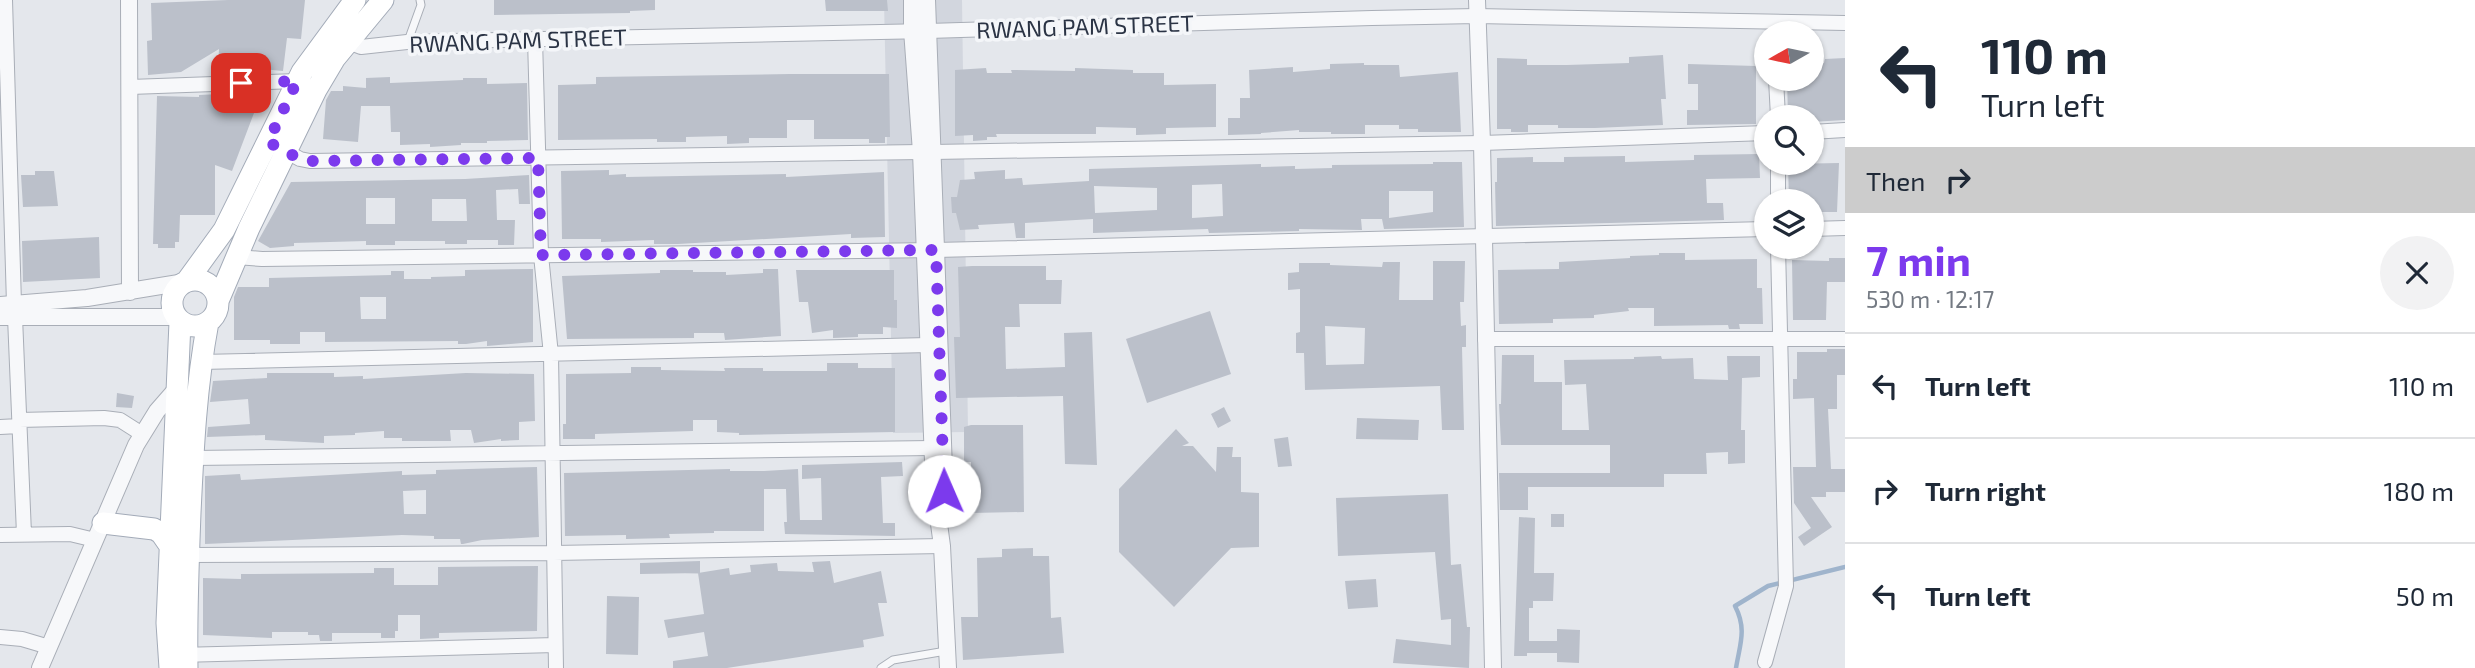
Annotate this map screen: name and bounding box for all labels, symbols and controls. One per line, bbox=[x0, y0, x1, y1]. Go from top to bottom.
street label: RWANG PAM STREET bbox=[976, 8, 1194, 44]
north arrow bbox=[1754, 21, 1824, 91]
map controls bbox=[1754, 21, 1824, 259]
street label: RWANG PAM STREET bbox=[409, 22, 627, 58]
text: 110 m bbox=[1981, 25, 2108, 84]
icon: left bbox=[1866, 28, 1957, 119]
pin bbox=[211, 53, 271, 113]
icon: arrive bbox=[222, 64, 260, 102]
text: Turn left bbox=[1981, 85, 2105, 123]
button: search bbox=[1754, 105, 1824, 175]
icon: right bbox=[1939, 161, 1977, 199]
text: Then bbox=[1866, 165, 1925, 196]
button: layers bbox=[1754, 189, 1824, 259]
text: 7 min bbox=[1866, 234, 1971, 284]
button: close bbox=[2380, 236, 2454, 310]
text: 530 m · 12:17 bbox=[1866, 285, 1994, 313]
icon: left bbox=[1866, 367, 1904, 405]
text: Turn left bbox=[1925, 370, 2031, 401]
text: 110 m bbox=[2389, 370, 2454, 401]
position arrow bbox=[907, 454, 981, 528]
icon: right bbox=[1866, 472, 1904, 510]
text: Turn right bbox=[1925, 475, 2046, 506]
text: 180 m bbox=[2384, 475, 2454, 506]
icon: left bbox=[1866, 577, 1904, 615]
text: Turn left bbox=[1925, 580, 2031, 611]
text: 50 m bbox=[2396, 580, 2454, 611]

